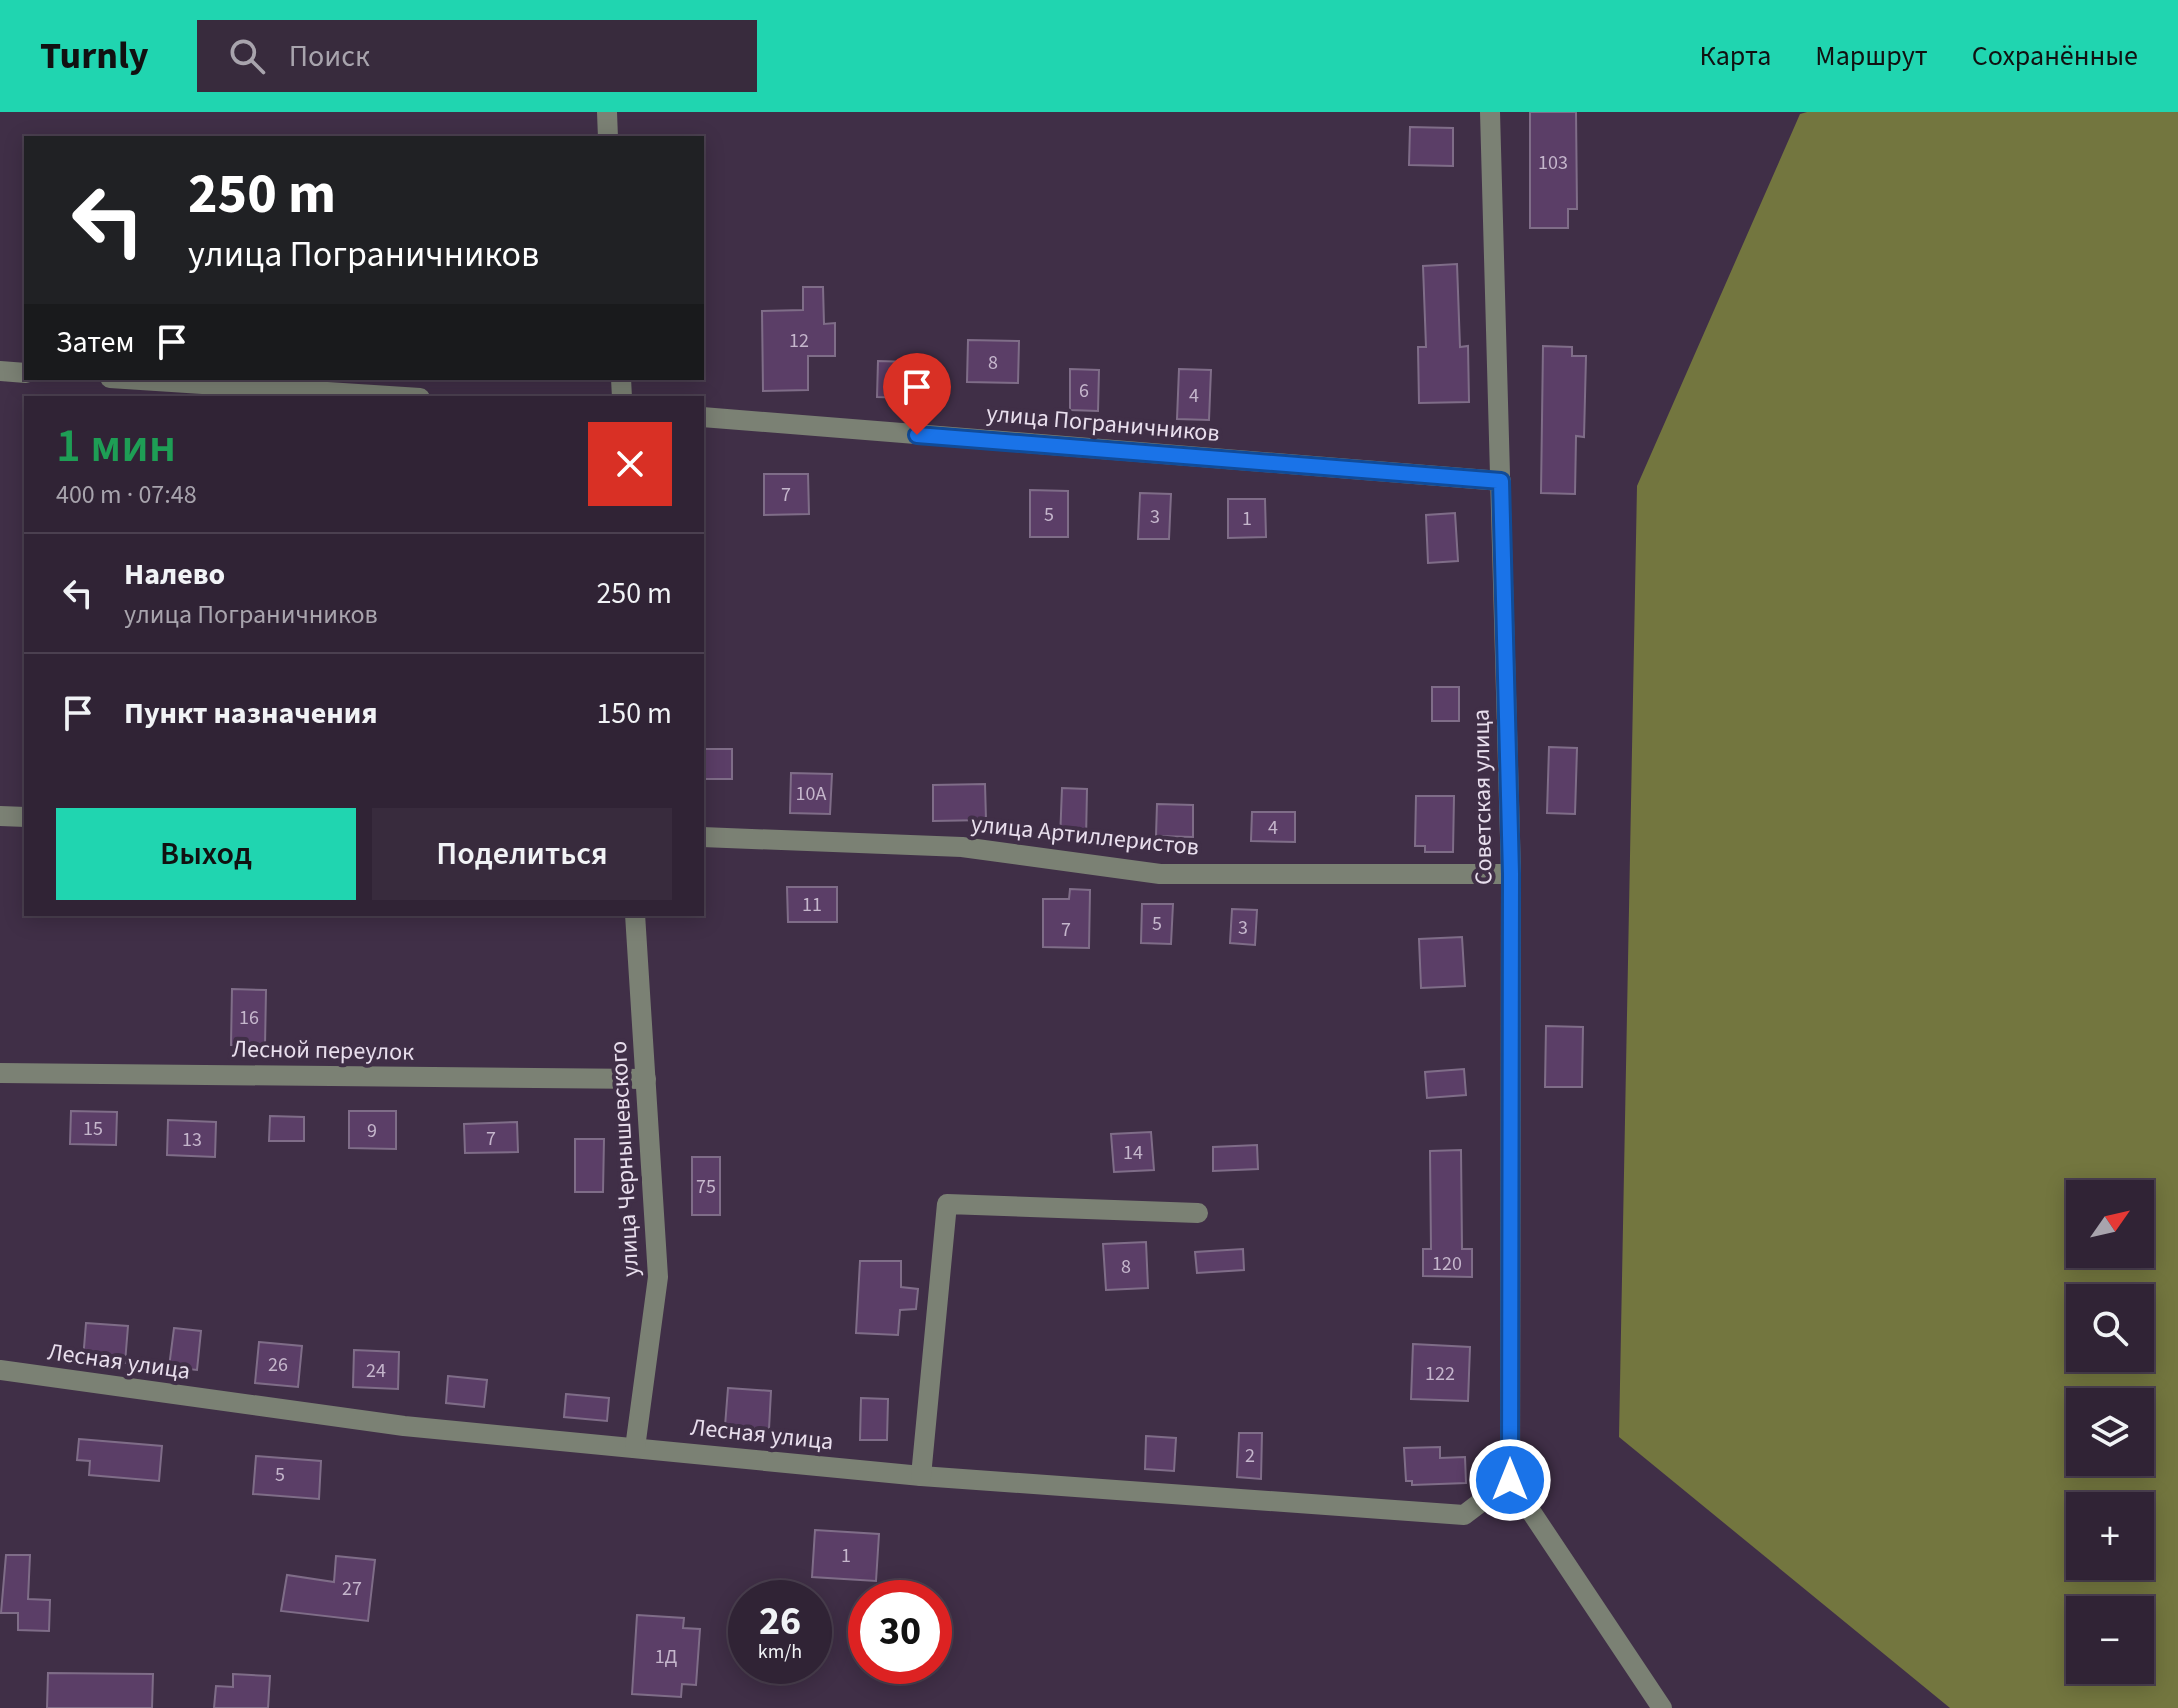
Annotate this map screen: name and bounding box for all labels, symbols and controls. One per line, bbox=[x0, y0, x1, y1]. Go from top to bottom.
search box bbox=[197, 20, 757, 92]
text: Turnly bbox=[40, 29, 149, 83]
icon: search bbox=[225, 34, 269, 78]
text: Поиск bbox=[289, 35, 370, 78]
text: Карта bbox=[1700, 36, 1771, 76]
text: Маршрут bbox=[1815, 36, 1928, 76]
text: Сохранённые bbox=[1972, 36, 2138, 76]
house number: 103 bbox=[1538, 149, 1568, 177]
text: 250 m bbox=[188, 155, 336, 234]
icon: left bbox=[56, 168, 160, 272]
text: улица Пограничников bbox=[188, 229, 539, 280]
icon: arrive bbox=[150, 320, 194, 364]
text: Затем bbox=[56, 321, 134, 364]
house number: 12 bbox=[789, 327, 809, 355]
house number: 8 bbox=[988, 349, 998, 377]
pin bbox=[883, 353, 951, 435]
icon: arrive bbox=[895, 365, 939, 409]
house number: 6 bbox=[1079, 377, 1089, 405]
house number: 4 bbox=[1189, 382, 1199, 410]
street label: улица Пограничников bbox=[985, 396, 1221, 451]
text: 1 мин bbox=[56, 412, 176, 480]
button: close bbox=[588, 422, 672, 506]
text: 400 m · 07:48 bbox=[56, 476, 197, 513]
house number: 7 bbox=[781, 481, 791, 509]
house number: 5 bbox=[1044, 501, 1054, 529]
house number: 3 bbox=[1150, 503, 1160, 531]
house number: 1 bbox=[1242, 505, 1252, 533]
text: Налево bbox=[124, 553, 225, 596]
icon: left bbox=[56, 571, 100, 615]
text: 250 m bbox=[596, 572, 672, 615]
text: улица Пограничников bbox=[124, 596, 378, 633]
icon: arrive bbox=[56, 691, 100, 735]
text: Пункт назначения bbox=[124, 692, 378, 735]
text: 150 m bbox=[596, 692, 672, 735]
street label: Советская улица bbox=[1463, 709, 1502, 885]
house number: 10А bbox=[796, 780, 826, 808]
street label: улица Артиллеристов bbox=[969, 806, 1201, 865]
button: Выход bbox=[56, 808, 356, 900]
button: Поделиться bbox=[372, 808, 672, 900]
house number: 4 bbox=[1268, 814, 1278, 842]
house number: 11 bbox=[802, 891, 822, 919]
house number: 5 bbox=[1152, 910, 1162, 938]
house number: 3 bbox=[1238, 914, 1248, 942]
house number: 7 bbox=[1061, 916, 1071, 944]
house number: 16 bbox=[239, 1004, 259, 1032]
street label: Лесной переулок bbox=[232, 1031, 414, 1070]
street label: улица Чернышевского bbox=[601, 1040, 648, 1278]
house number: 15 bbox=[83, 1115, 103, 1143]
house number: 9 bbox=[367, 1117, 377, 1145]
house number: 7 bbox=[486, 1125, 496, 1153]
house number: 13 bbox=[182, 1126, 202, 1154]
house number: 14 bbox=[1123, 1139, 1143, 1167]
house number: 75 bbox=[696, 1173, 716, 1201]
north arrow bbox=[2066, 1180, 2154, 1268]
map controls bbox=[2066, 1180, 2154, 1684]
house number: 120 bbox=[1432, 1250, 1462, 1278]
house number: 8 bbox=[1121, 1253, 1131, 1281]
button: search bbox=[2066, 1284, 2154, 1372]
street label: Лесная улица bbox=[45, 1334, 192, 1389]
house number: 26 bbox=[268, 1351, 288, 1379]
house number: 24 bbox=[366, 1357, 386, 1385]
house number: 122 bbox=[1425, 1360, 1455, 1388]
button: layers bbox=[2066, 1388, 2154, 1476]
street label: Лесная улица bbox=[689, 1410, 835, 1459]
position arrow bbox=[1468, 1438, 1552, 1522]
house number: 2 bbox=[1245, 1442, 1255, 1470]
house number: 5 bbox=[275, 1461, 285, 1489]
button: + bbox=[2066, 1492, 2154, 1580]
house number: 1 bbox=[841, 1542, 851, 1570]
house number: 27 bbox=[342, 1575, 362, 1603]
speed limit sign: 30 bbox=[848, 1580, 952, 1684]
text: 26 bbox=[759, 1593, 801, 1650]
button: − bbox=[2066, 1596, 2154, 1684]
text: km/h bbox=[758, 1638, 802, 1666]
house number: 1Д bbox=[655, 1643, 678, 1671]

